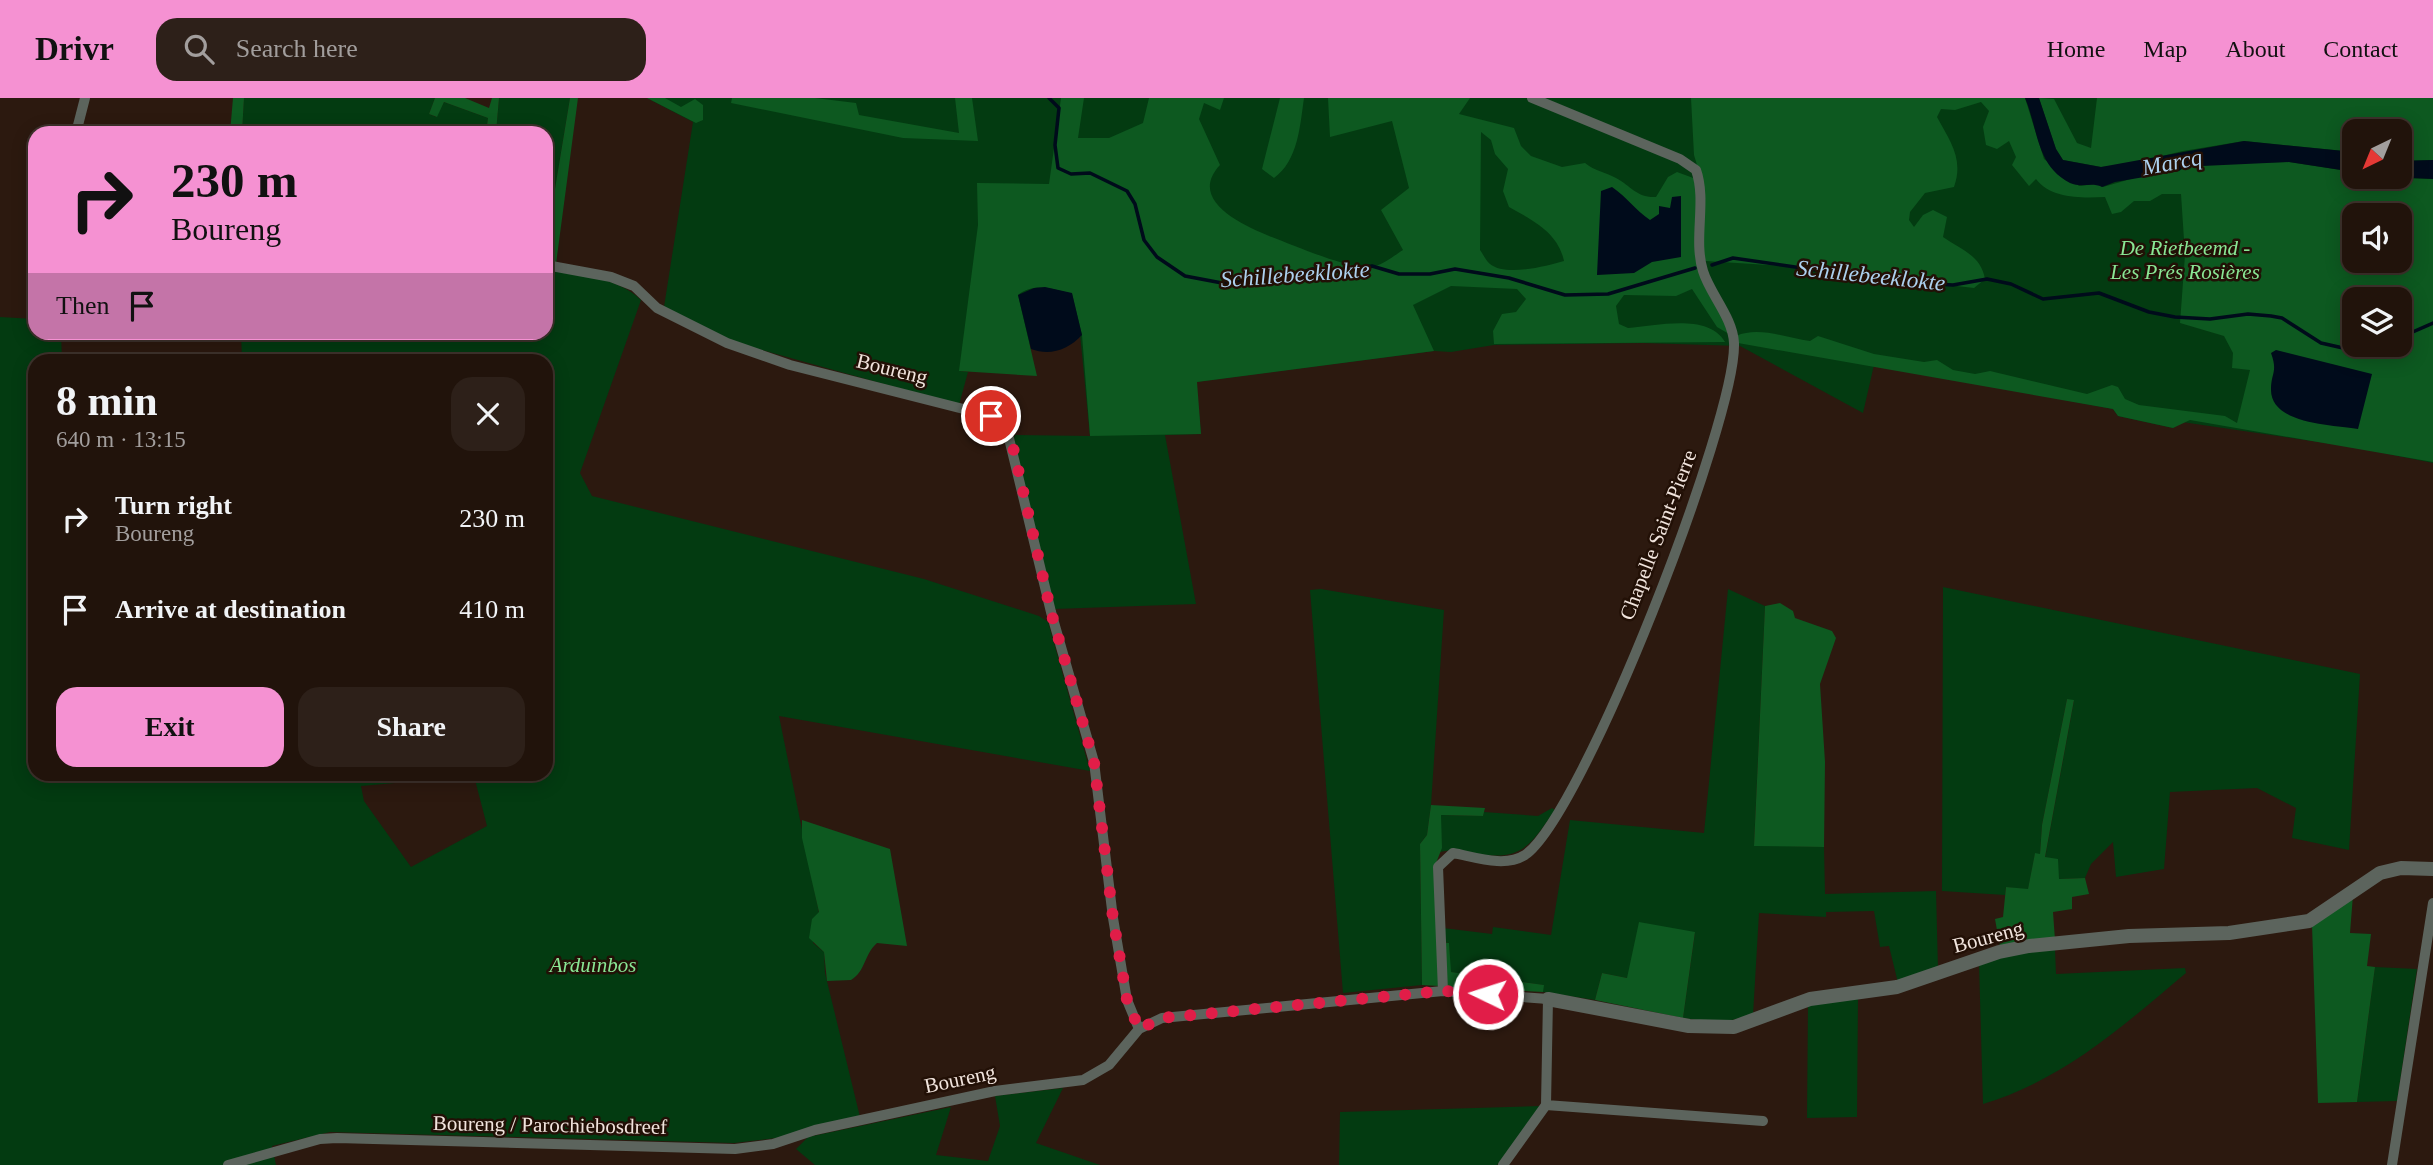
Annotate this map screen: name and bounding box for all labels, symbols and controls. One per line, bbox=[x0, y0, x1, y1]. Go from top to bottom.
search box bbox=[156, 18, 646, 81]
icon: search bbox=[180, 30, 218, 68]
text: Drivr bbox=[35, 31, 114, 67]
text: Search here bbox=[236, 34, 358, 63]
text: Home bbox=[2047, 36, 2105, 62]
text: Map bbox=[2143, 36, 2187, 62]
text: About bbox=[2225, 36, 2285, 62]
text: Contact bbox=[2323, 36, 2398, 62]
north arrow bbox=[2342, 119, 2412, 189]
map controls bbox=[2342, 119, 2412, 357]
water label: Marcq bbox=[2139, 144, 2204, 181]
text: 230 m bbox=[171, 153, 298, 208]
icon: right bbox=[56, 154, 147, 245]
button: sound bbox=[2342, 203, 2412, 273]
text: Boureng bbox=[171, 211, 281, 247]
park label: De Rietbeemd - Les Prés Rosières bbox=[2109, 236, 2260, 284]
water label: Schillebeeklokte bbox=[1795, 255, 1947, 296]
water label: Schillebeeklokte bbox=[1220, 257, 1370, 292]
icon: arrive bbox=[123, 287, 161, 325]
button: layers bbox=[2342, 287, 2412, 357]
text: Then bbox=[56, 291, 109, 320]
street label: Boureng bbox=[854, 349, 930, 390]
button: close bbox=[451, 377, 525, 451]
text: 8 min bbox=[56, 378, 158, 424]
pin bbox=[961, 386, 1021, 446]
icon: arrive bbox=[972, 397, 1010, 435]
text: 640 m · 13:15 bbox=[56, 427, 186, 452]
street label: Chapelle Saint-Pierre bbox=[1615, 447, 1701, 623]
text: Turn right bbox=[115, 491, 232, 520]
icon: right bbox=[56, 500, 94, 538]
text: 230 m bbox=[459, 504, 525, 533]
text: Boureng bbox=[115, 521, 194, 546]
icon: arrive bbox=[56, 591, 94, 629]
text: Arrive at destination bbox=[115, 595, 346, 624]
text: 410 m bbox=[459, 595, 525, 624]
button: Exit bbox=[56, 687, 284, 767]
button: Share bbox=[298, 687, 525, 767]
street label: Boureng bbox=[1950, 916, 2027, 958]
park label: Arduinbos bbox=[548, 953, 636, 977]
position arrow bbox=[1451, 957, 1525, 1031]
street label: Boureng bbox=[922, 1060, 998, 1098]
street label: Boureng / Parochiebosdreef bbox=[433, 1111, 667, 1139]

